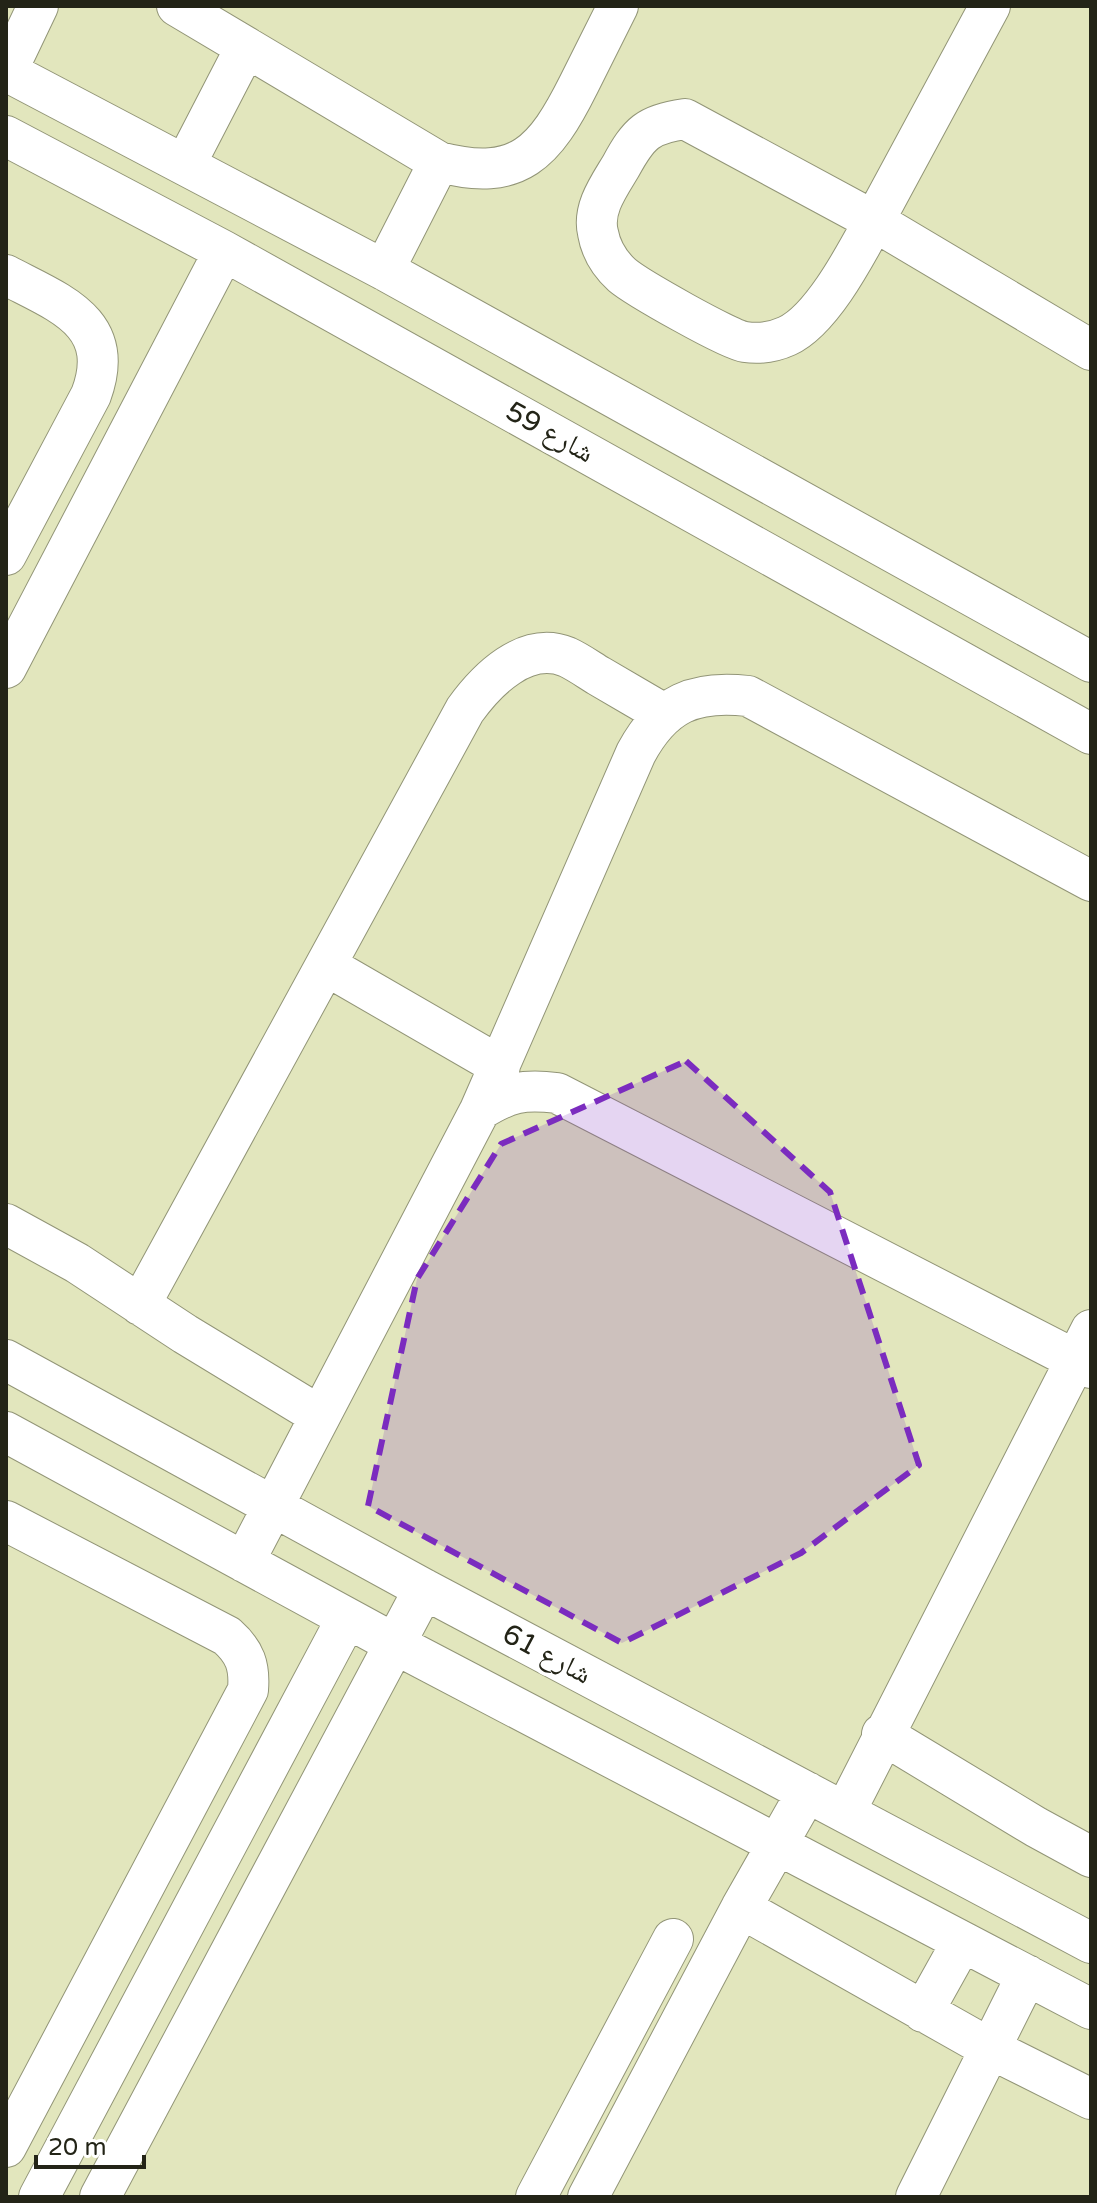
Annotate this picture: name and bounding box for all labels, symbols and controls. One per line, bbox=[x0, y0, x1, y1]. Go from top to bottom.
street label: شارع 59 bbox=[500, 394, 600, 470]
street label: شارع 61 bbox=[497, 1617, 597, 1691]
scale bar bbox=[36, 2119, 144, 2169]
text: 20 m bbox=[48, 2133, 106, 2162]

